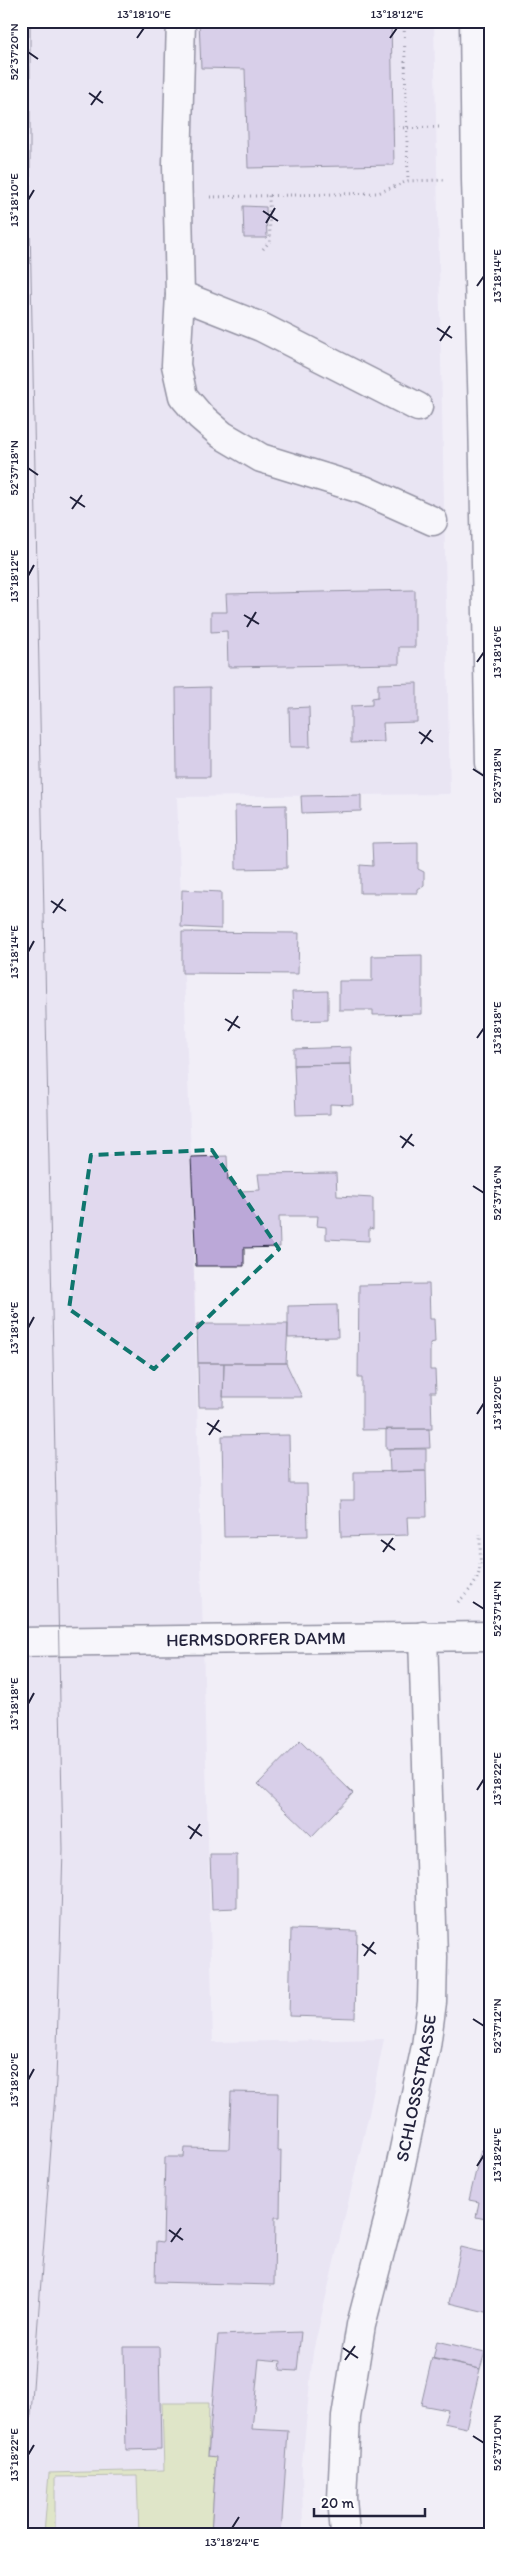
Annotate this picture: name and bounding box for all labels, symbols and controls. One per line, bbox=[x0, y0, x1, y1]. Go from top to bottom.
text: 13°18'10"E bbox=[117, 7, 171, 21]
text: 13°18'12"E bbox=[371, 7, 424, 21]
text: 52°37'20"N bbox=[7, 23, 21, 81]
text: 13°18'10"E bbox=[7, 173, 21, 227]
text: 13°18'14"E bbox=[490, 249, 504, 303]
text: 52°37'18"N bbox=[7, 440, 21, 496]
text: 13°18'12"E bbox=[7, 549, 21, 602]
text: 13°18'16"E bbox=[490, 625, 504, 678]
text: 52°37'18"N bbox=[490, 748, 504, 804]
text: 13°18'14"E bbox=[7, 925, 21, 979]
text: 13°18'18"E bbox=[490, 1001, 504, 1055]
text: 52°37'16"N bbox=[490, 1165, 504, 1221]
text: 13°18'16"E bbox=[7, 1301, 21, 1354]
text: 13°18'20"E bbox=[490, 1375, 504, 1430]
text: 52°37'14"N bbox=[490, 1581, 504, 1637]
street label: HERMSDORFER DAMM bbox=[166, 1627, 346, 1651]
text: 13°18'18"E bbox=[7, 1677, 21, 1731]
text: 13°18'22"E bbox=[490, 1752, 504, 1806]
text: 52°37'12"N bbox=[490, 1998, 504, 2054]
street label: SCHLOSSSTRASSE bbox=[391, 2013, 441, 2163]
text: 13°18'20"E bbox=[7, 2052, 21, 2107]
text: 13°18'24"E bbox=[490, 2127, 504, 2182]
text: 52°37'10"N bbox=[490, 2415, 504, 2471]
text: 13°18'22"E bbox=[7, 2428, 21, 2482]
scale bar bbox=[314, 2485, 425, 2517]
text: 20 m bbox=[321, 2494, 355, 2512]
text: 13°18'24"E bbox=[205, 2535, 260, 2549]

